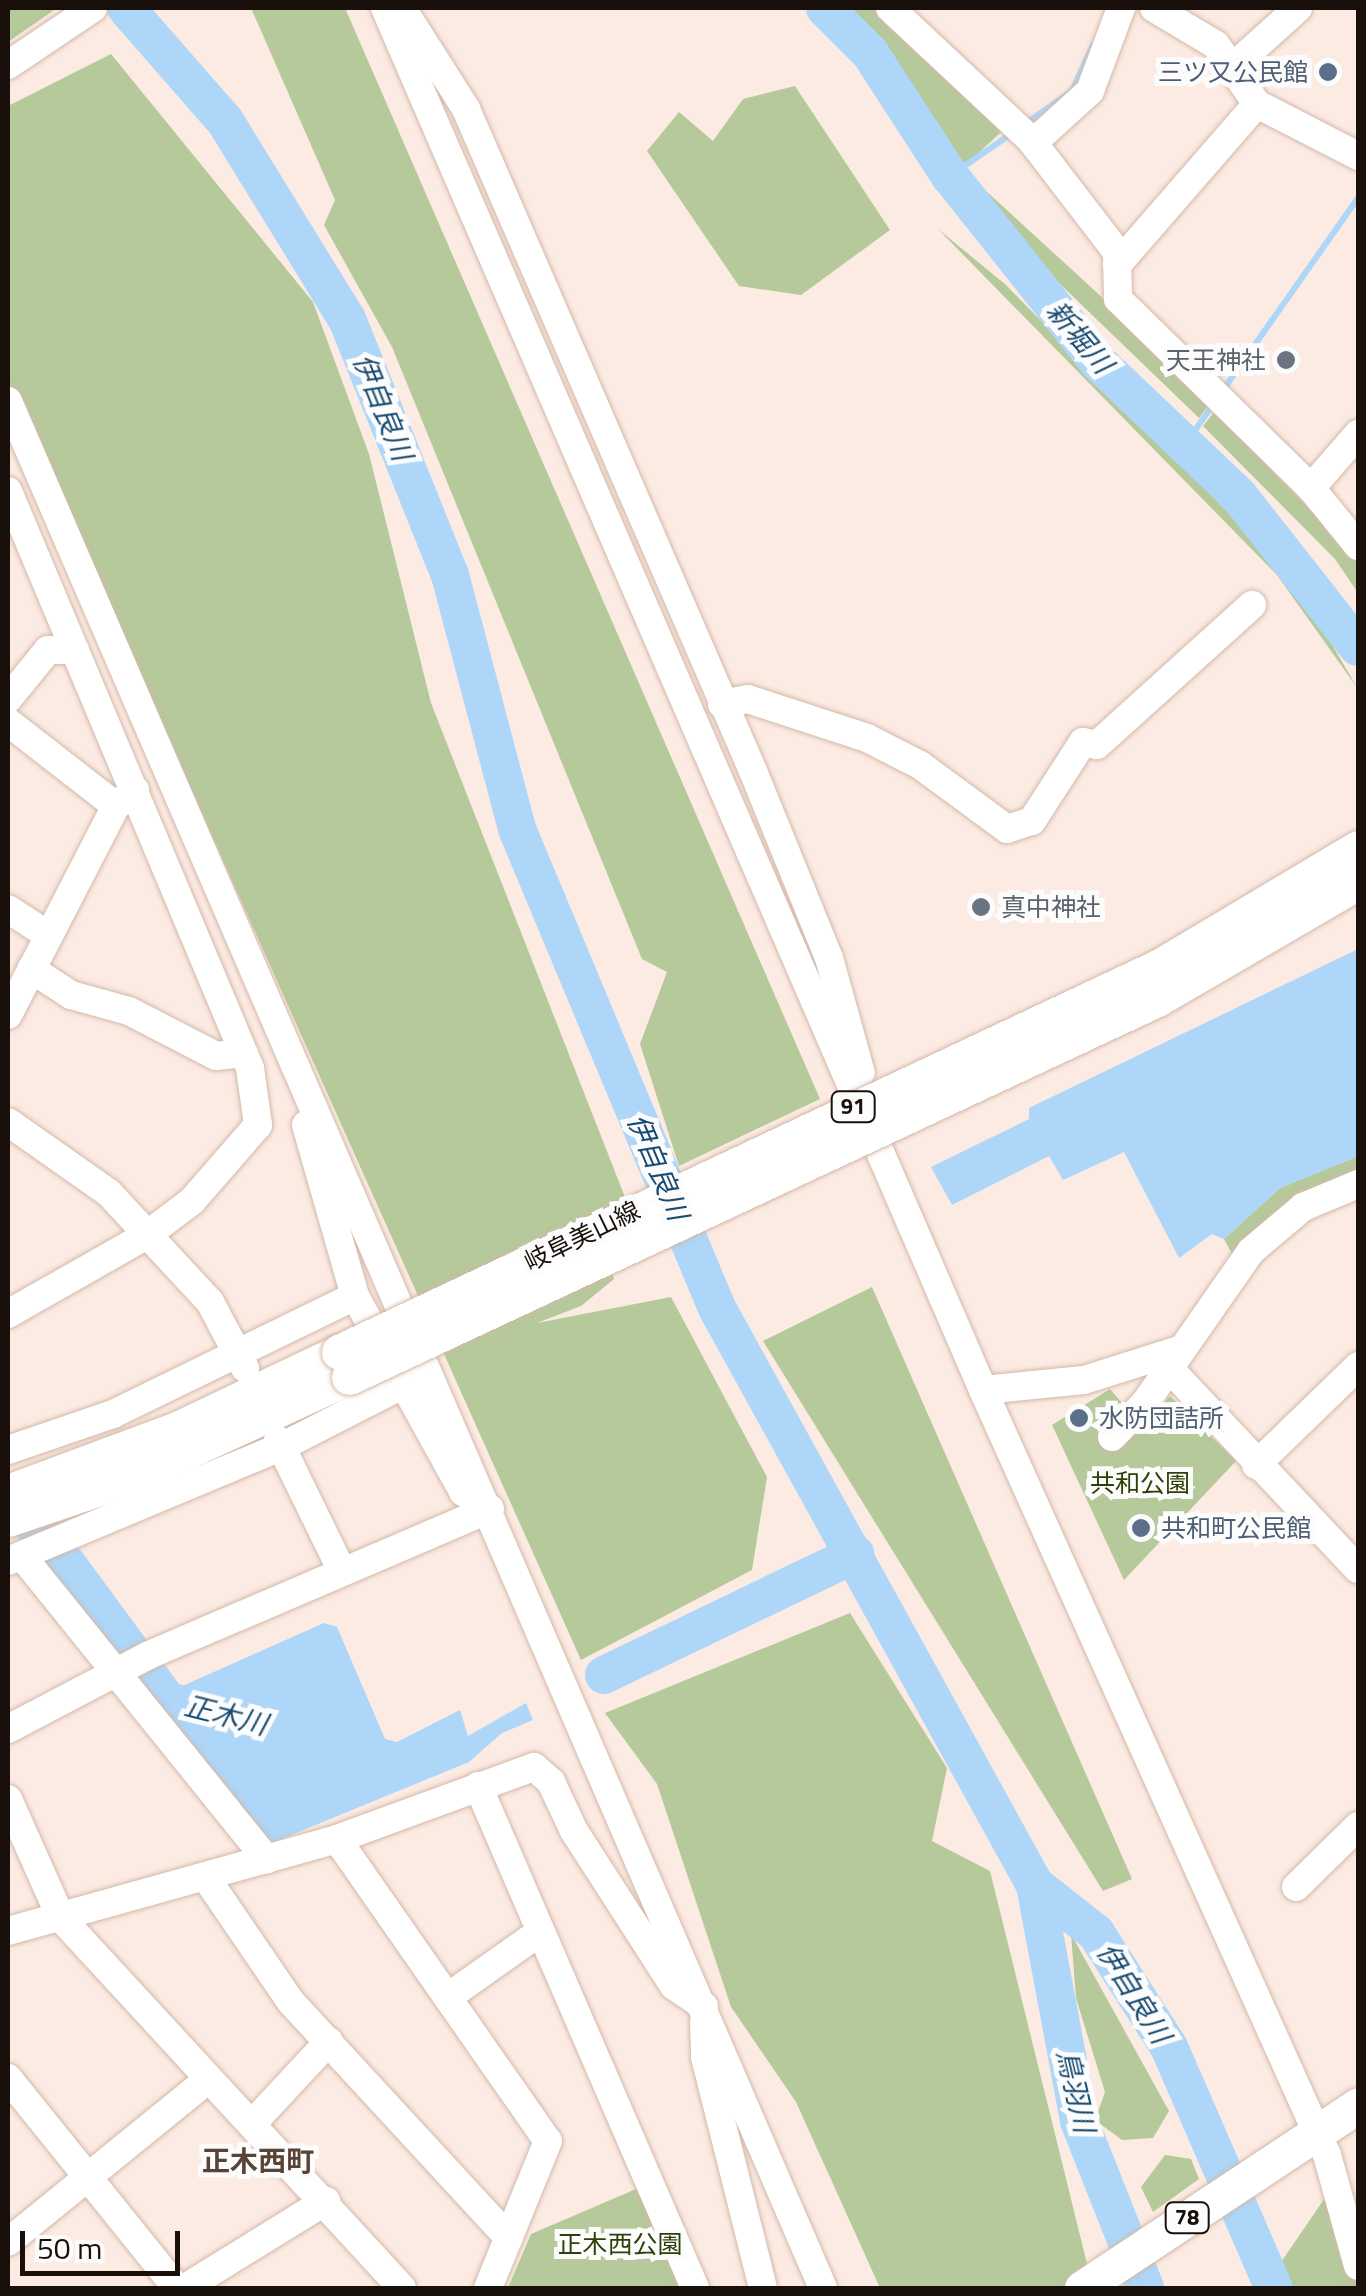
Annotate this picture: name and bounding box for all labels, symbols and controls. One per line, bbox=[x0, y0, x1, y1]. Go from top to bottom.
place label: 三ツ又公民館 bbox=[1158, 57, 1308, 87]
marker: 三ツ又公民館 bbox=[1317, 61, 1339, 83]
water label: 新堀川 bbox=[1040, 294, 1120, 380]
place label: 天王神社 bbox=[1166, 345, 1266, 375]
water label: 伊自良川 bbox=[346, 349, 420, 465]
marker: 天王神社 bbox=[1275, 349, 1297, 371]
place label: 真中神社 bbox=[1001, 892, 1101, 922]
marker: 真中神社 bbox=[970, 896, 992, 918]
road number: 91 bbox=[830, 1090, 876, 1124]
water label: 伊自良川 bbox=[621, 1109, 695, 1225]
street label: 岐阜美山線 bbox=[519, 1195, 645, 1277]
place label: 水防団詰所 bbox=[1099, 1403, 1224, 1433]
marker: 水防団詰所 bbox=[1068, 1407, 1090, 1429]
park label: 共和公園 bbox=[1090, 1468, 1190, 1498]
place label: 共和町公民館 bbox=[1161, 1513, 1311, 1543]
marker: 共和町公民館 bbox=[1130, 1517, 1152, 1539]
water label: 正木川 bbox=[181, 1689, 271, 1741]
water label: 伊自良川 bbox=[1090, 1937, 1178, 2049]
water label: 鳥羽川 bbox=[1050, 2046, 1102, 2136]
district label: 正木西町 bbox=[202, 2144, 314, 2178]
road number: 78 bbox=[1164, 2201, 1210, 2235]
scale bar bbox=[25, 2211, 185, 2273]
text: 50 m bbox=[37, 2225, 102, 2271]
park label: 正木西公園 bbox=[558, 2229, 682, 2259]

